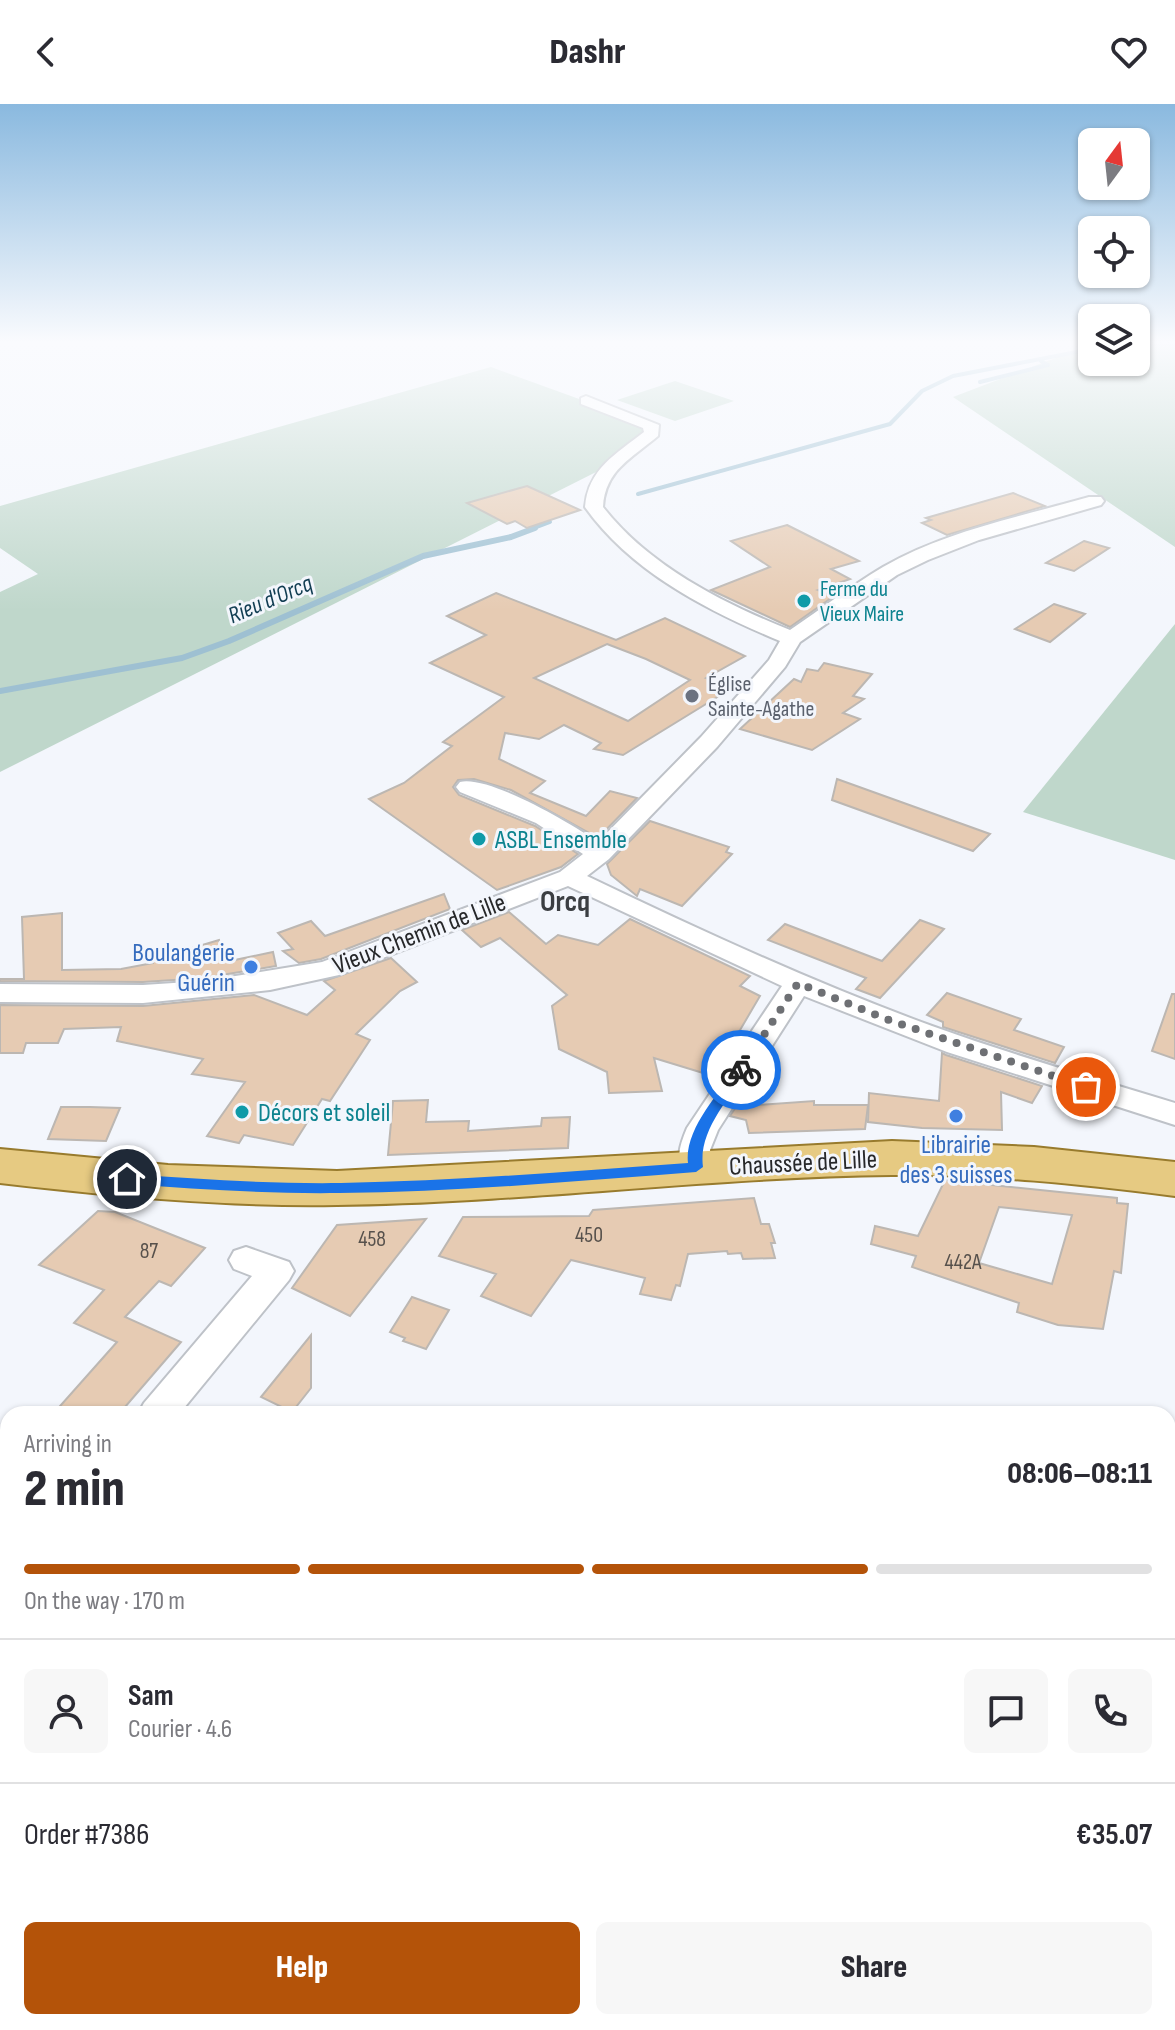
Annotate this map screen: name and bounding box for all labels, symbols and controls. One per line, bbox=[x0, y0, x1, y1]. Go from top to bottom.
icon: back bbox=[24, 30, 68, 74]
icon: heart bbox=[1107, 30, 1151, 74]
text: Dashr bbox=[549, 31, 626, 74]
north arrow bbox=[1078, 128, 1150, 200]
map controls bbox=[1078, 128, 1150, 376]
button: locate bbox=[1078, 216, 1150, 288]
button: layers bbox=[1078, 304, 1150, 376]
water label: Rieu d'Orcq bbox=[224, 569, 317, 630]
place label: Ferme du Vieux Maire bbox=[820, 576, 904, 628]
marker: Ferme du Vieux Maire bbox=[795, 592, 813, 610]
place label: Église Sainte-Agathe bbox=[708, 671, 814, 723]
marker: Église Sainte-Agathe bbox=[683, 687, 701, 705]
place label: ASBL Ensemble bbox=[494, 825, 627, 856]
marker: ASBL Ensemble bbox=[470, 830, 488, 848]
district label: Orcq bbox=[540, 884, 590, 920]
street label: Vieux Chemin de Lille bbox=[329, 887, 510, 982]
place label: Boulangerie Guérin bbox=[132, 938, 235, 999]
marker: Boulangerie Guérin bbox=[242, 958, 260, 976]
courier bbox=[701, 1030, 781, 1110]
icon: bike bbox=[719, 1048, 763, 1092]
pin bbox=[1052, 1053, 1120, 1121]
icon: bag bbox=[1064, 1065, 1108, 1109]
place label: Décors et soleil bbox=[258, 1098, 390, 1129]
marker: Décors et soleil bbox=[233, 1103, 251, 1121]
marker: Librairie des 3 suisses bbox=[947, 1107, 965, 1125]
place label: Librairie des 3 suisses bbox=[900, 1130, 1013, 1191]
street label: Chaussée de Lille bbox=[728, 1144, 878, 1183]
pin bbox=[93, 1145, 161, 1213]
icon: home bbox=[105, 1157, 149, 1201]
house number: 450 bbox=[575, 1222, 603, 1249]
house number: 458 bbox=[358, 1226, 386, 1253]
house number: 87 bbox=[140, 1238, 158, 1265]
house number: 442A bbox=[944, 1249, 982, 1276]
text: Arriving in bbox=[24, 1429, 112, 1460]
text: 08:06–08:11 bbox=[1007, 1456, 1152, 1492]
text: 2 min bbox=[24, 1458, 125, 1521]
text: On the way · 170 m bbox=[24, 1586, 185, 1617]
button: person bbox=[24, 1669, 108, 1753]
button: chat bbox=[964, 1669, 1048, 1753]
button: phone bbox=[1068, 1669, 1152, 1753]
text: Sam bbox=[128, 1678, 174, 1714]
text: Courier · 4.6 bbox=[128, 1714, 232, 1745]
text: Order #7386 bbox=[24, 1817, 149, 1853]
text: €35.07 bbox=[1076, 1817, 1152, 1853]
button: Help bbox=[24, 1922, 580, 2014]
button: Share bbox=[596, 1922, 1152, 2014]

